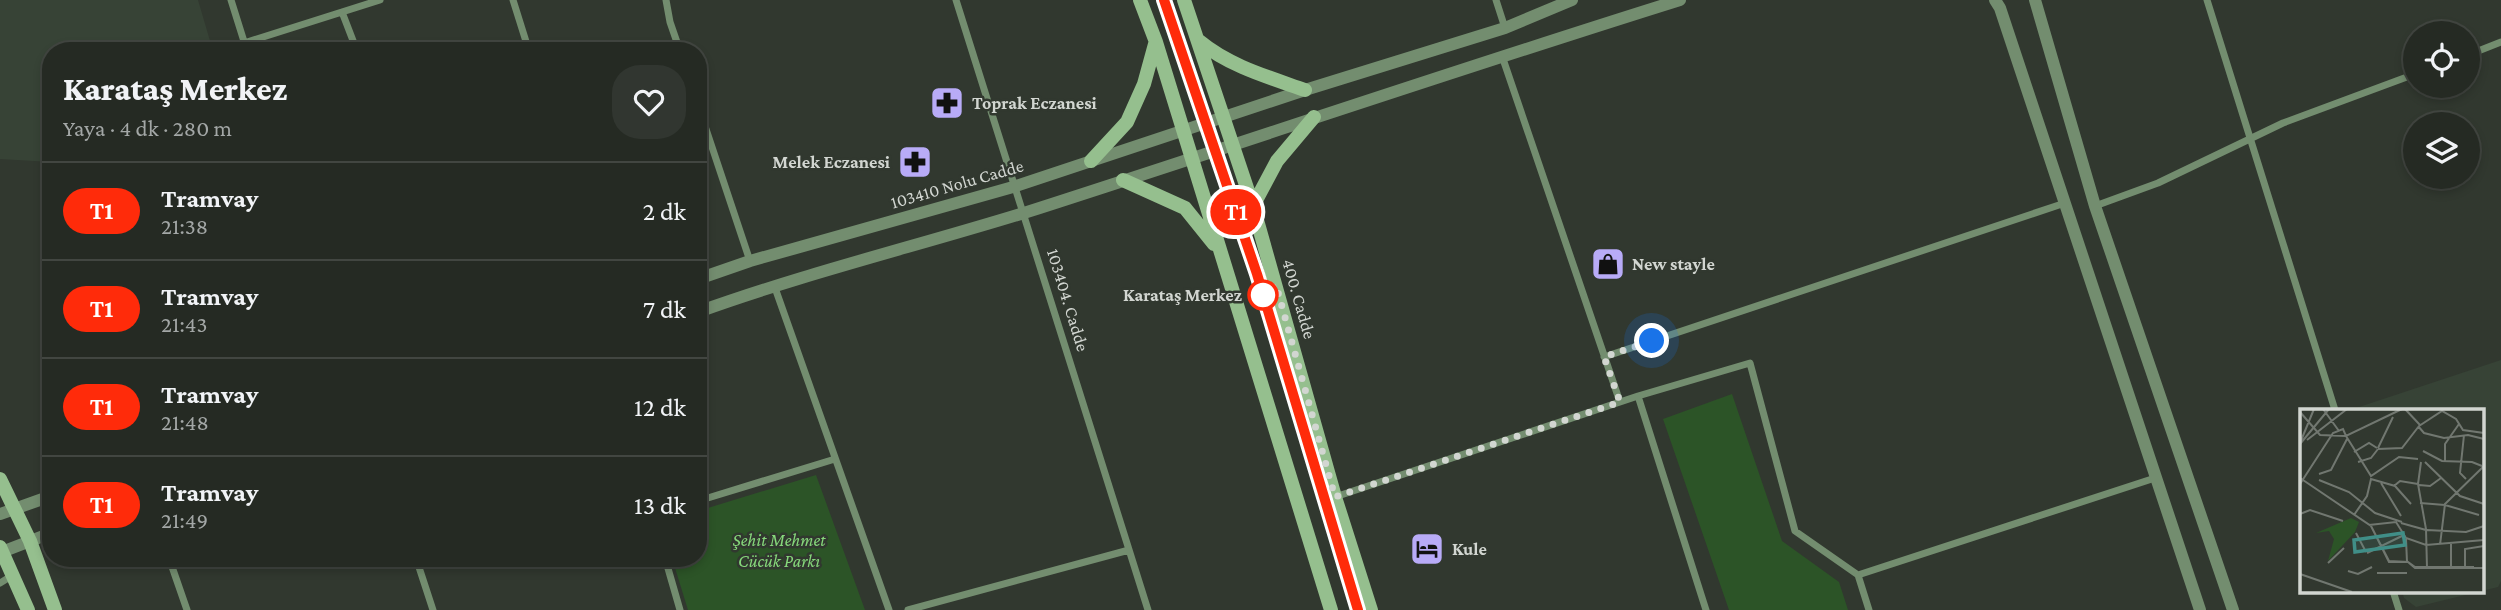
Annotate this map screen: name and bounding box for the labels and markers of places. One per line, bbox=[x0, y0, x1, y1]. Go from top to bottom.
pharmacy icon: Toprak Eczanesi bbox=[928, 84, 966, 122]
place label: Toprak Eczanesi bbox=[972, 93, 1098, 113]
pharmacy icon: Melek Eczanesi bbox=[896, 143, 934, 181]
place label: Melek Eczanesi bbox=[773, 152, 891, 172]
shop icon: New stayle bbox=[1589, 245, 1627, 283]
place label: New stayle bbox=[1632, 254, 1715, 274]
marker: Karataş Merkez bbox=[1248, 280, 1278, 310]
place label: Karataş Merkez bbox=[1123, 285, 1242, 305]
hotel icon: Kule bbox=[1408, 530, 1446, 568]
place label: Kule bbox=[1452, 539, 1487, 559]

